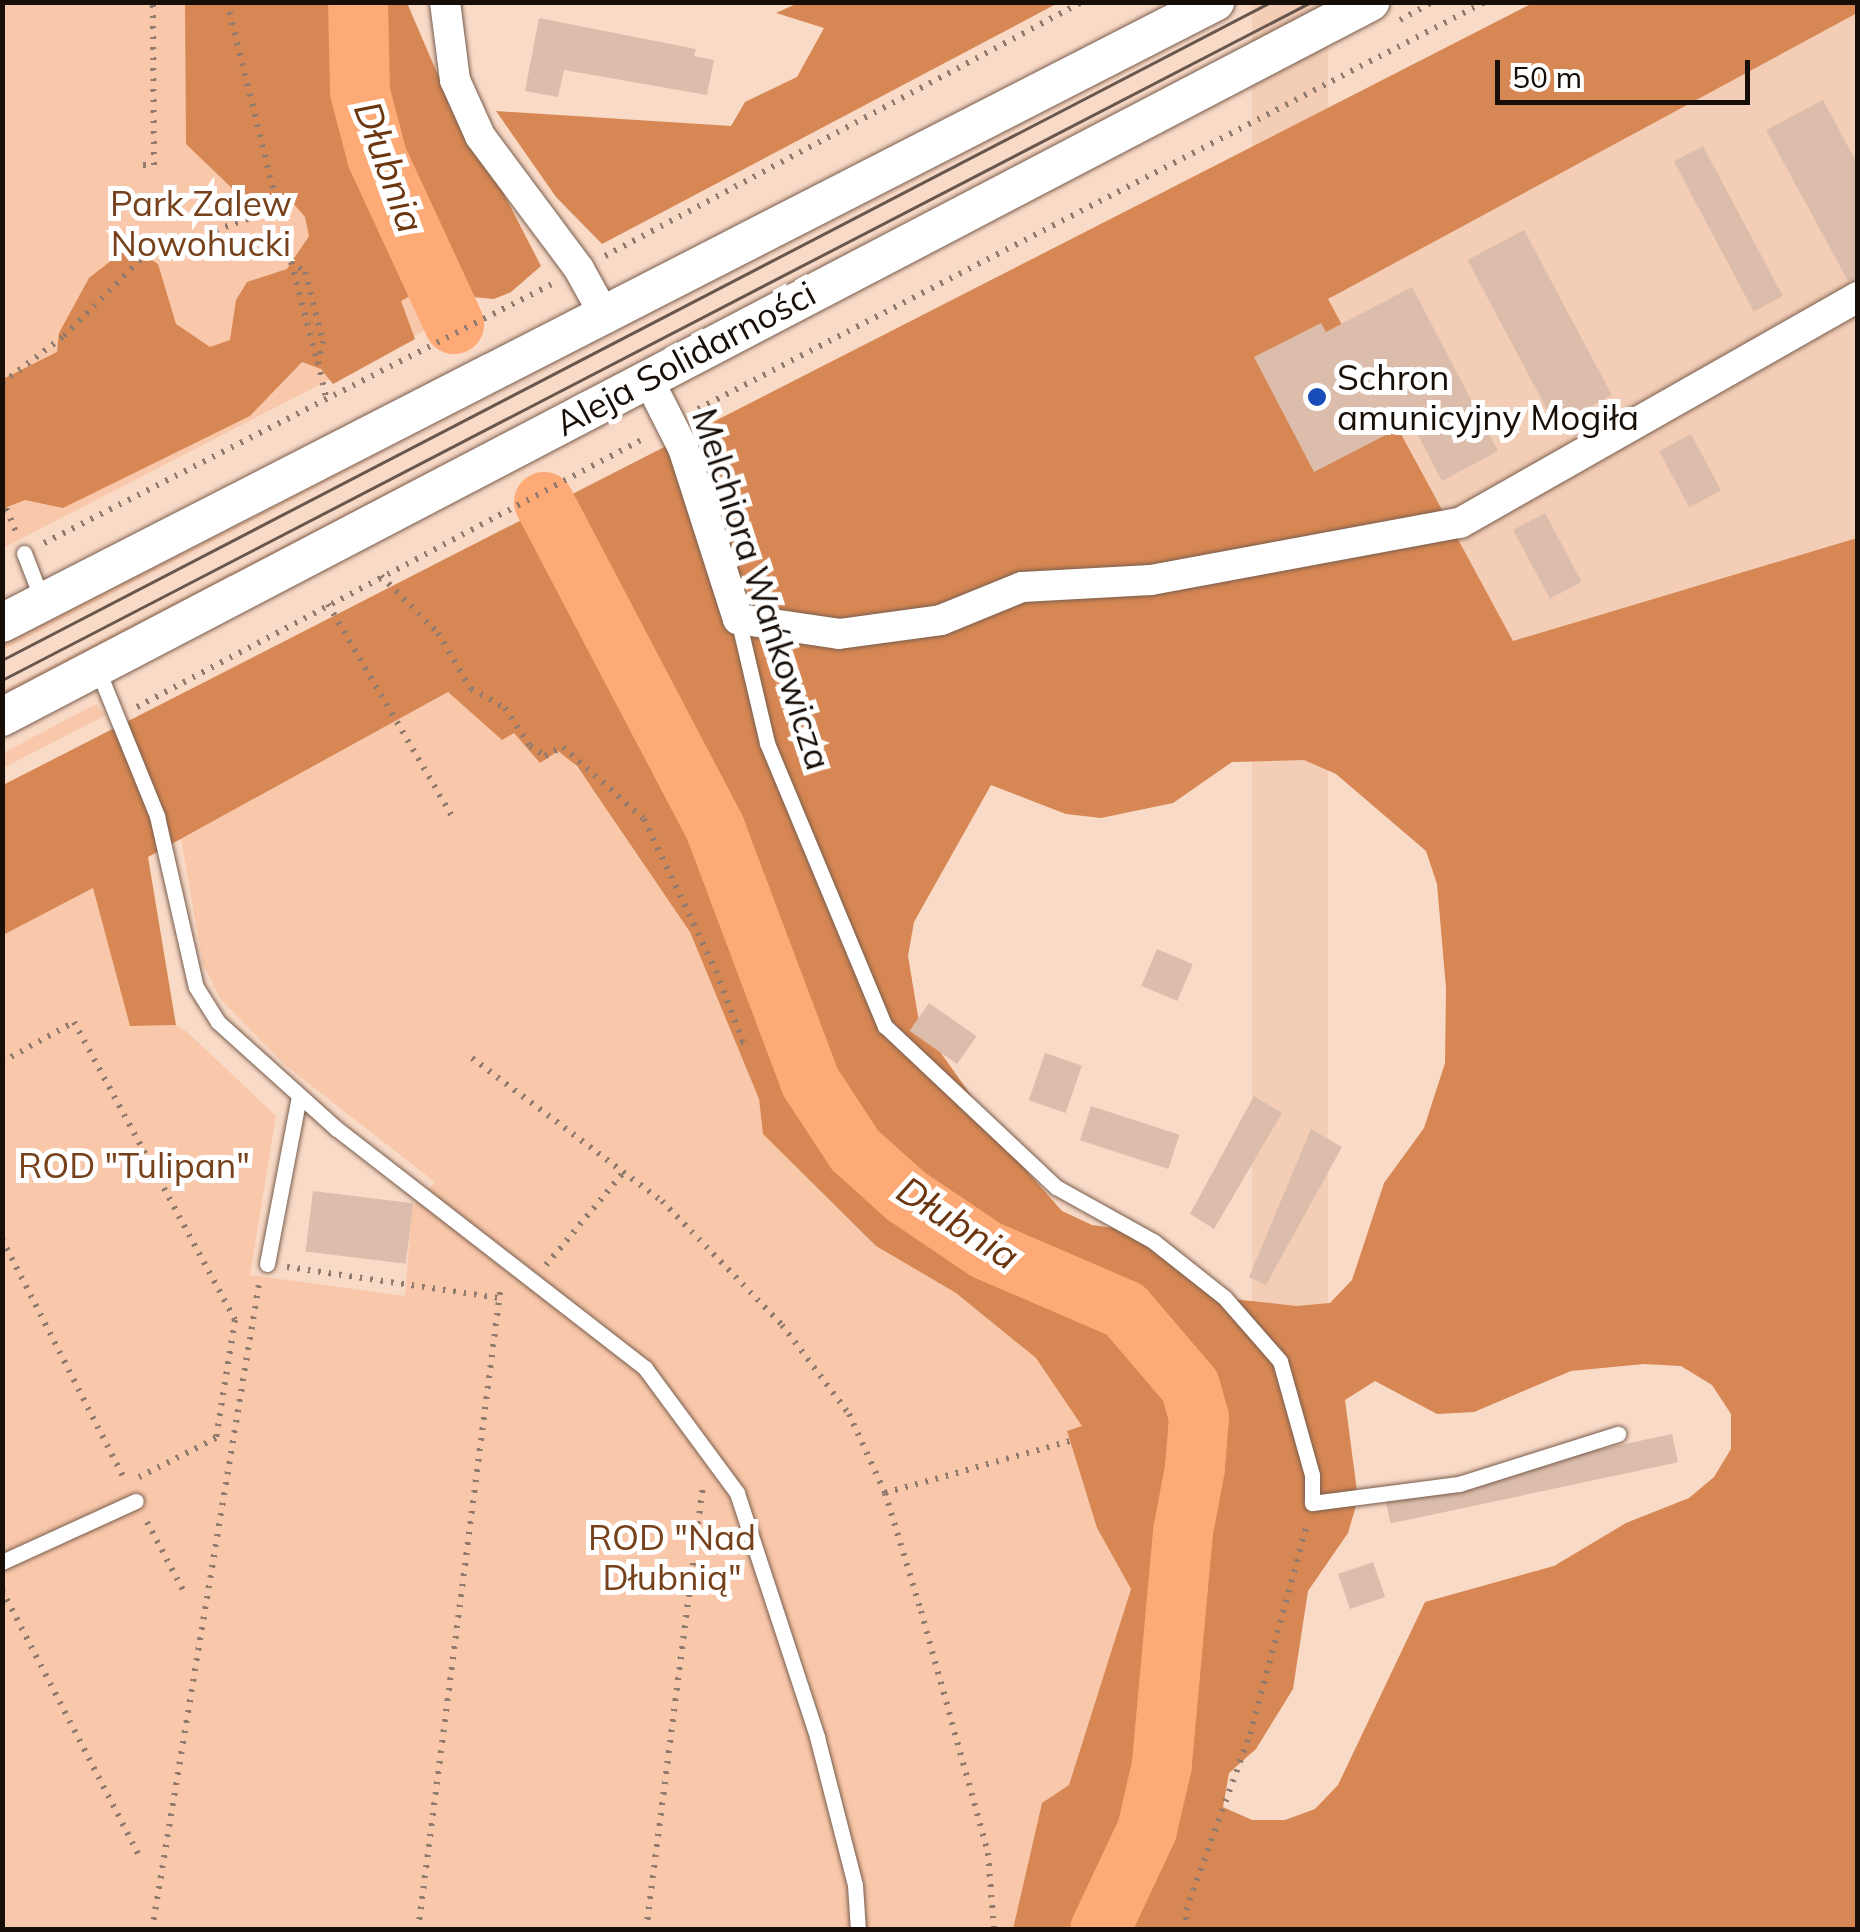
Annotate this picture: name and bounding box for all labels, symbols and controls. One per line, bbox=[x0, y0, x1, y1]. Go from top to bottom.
scale bar bbox=[1500, 40, 1755, 102]
text: 50 m bbox=[1512, 58, 1582, 96]
water label: Dłubnia bbox=[344, 95, 434, 239]
park label: Park Zalew Nowohucki bbox=[110, 182, 292, 264]
street label: Aleja Solidarności bbox=[548, 272, 822, 444]
place label: Schron amunicyjny Mogiła bbox=[1337, 356, 1639, 438]
marker: Schron amunicyjny Mogiła bbox=[1306, 386, 1328, 408]
street label: Melchiora Wańkowicza bbox=[684, 403, 840, 775]
park label: ROD "Tulipan" bbox=[18, 1144, 250, 1186]
water label: Dłubnia bbox=[888, 1167, 1028, 1279]
park label: ROD "Nad Dłubnią" bbox=[588, 1516, 756, 1598]

